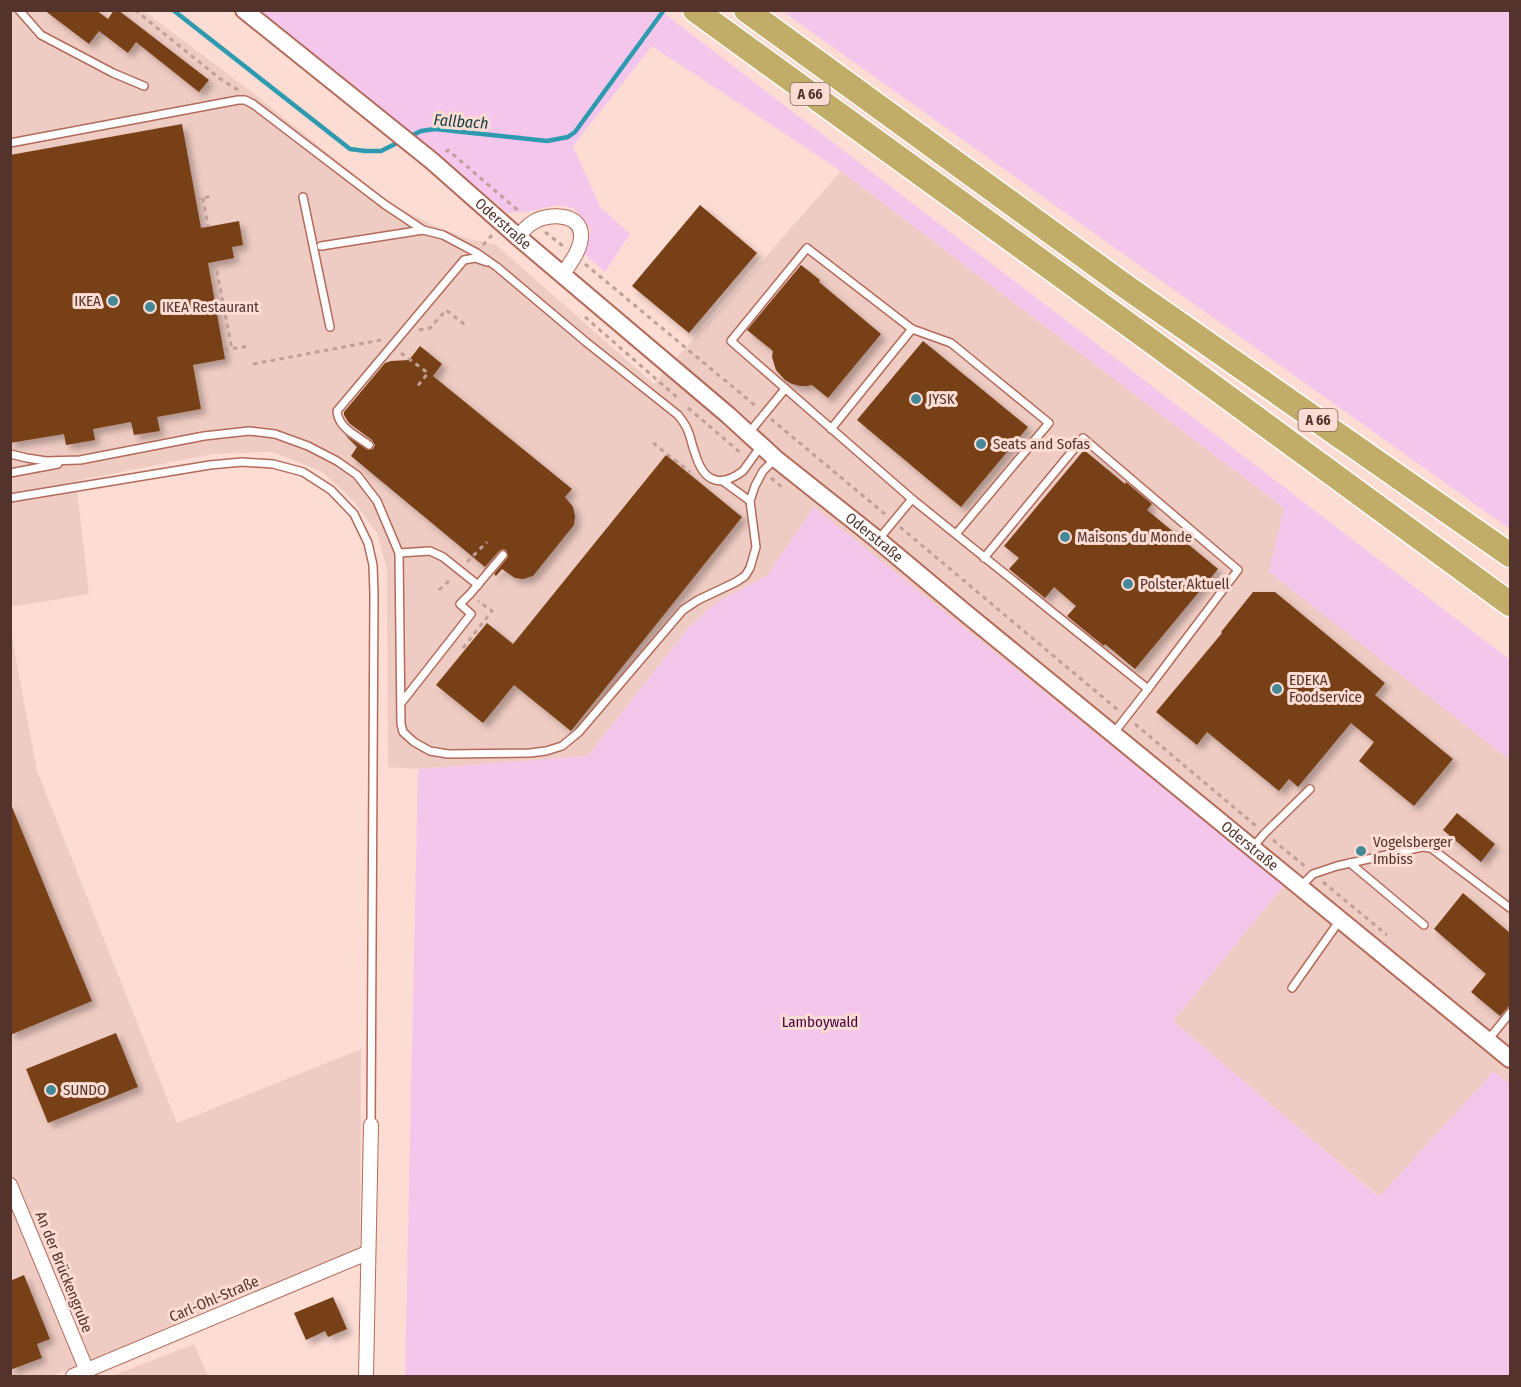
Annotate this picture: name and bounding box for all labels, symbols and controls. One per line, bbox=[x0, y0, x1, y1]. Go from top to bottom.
road number: A 66 bbox=[790, 83, 830, 105]
water label: Fallbach bbox=[433, 110, 489, 133]
street label: Oderstraße bbox=[471, 194, 535, 253]
place label: IKEA bbox=[74, 292, 101, 310]
marker: IKEA bbox=[106, 294, 120, 308]
place label: IKEA Restaurant bbox=[162, 298, 259, 316]
marker: IKEA Restaurant bbox=[143, 300, 157, 314]
place label: JYSK bbox=[928, 390, 955, 408]
marker: JYSK bbox=[909, 392, 923, 406]
road number: A 66 bbox=[1298, 409, 1338, 431]
place label: Seats and Sofas bbox=[993, 435, 1090, 453]
marker: Seats and Sofas bbox=[974, 437, 988, 451]
street label: Oderstraße bbox=[842, 509, 907, 566]
place label: Maisons du Monde bbox=[1077, 528, 1192, 546]
marker: Maisons du Monde bbox=[1058, 530, 1072, 544]
place label: Polster Aktuell bbox=[1140, 575, 1230, 593]
marker: Polster Aktuell bbox=[1121, 577, 1135, 591]
place label: EDEKA Foodservice bbox=[1289, 671, 1362, 706]
marker: EDEKA Foodservice bbox=[1270, 682, 1284, 696]
street label: Oderstraße bbox=[1217, 817, 1282, 875]
place label: Vogelsberger Imbiss bbox=[1373, 833, 1453, 868]
marker: Vogelsberger Imbiss bbox=[1354, 844, 1368, 858]
park label: Lamboywald bbox=[782, 1013, 858, 1031]
place label: SUNDO bbox=[63, 1081, 107, 1099]
marker: SUNDO bbox=[44, 1083, 58, 1097]
street label: An der Brückengrube bbox=[32, 1209, 96, 1335]
street label: Carl-Ohl-Straße bbox=[167, 1272, 261, 1326]

